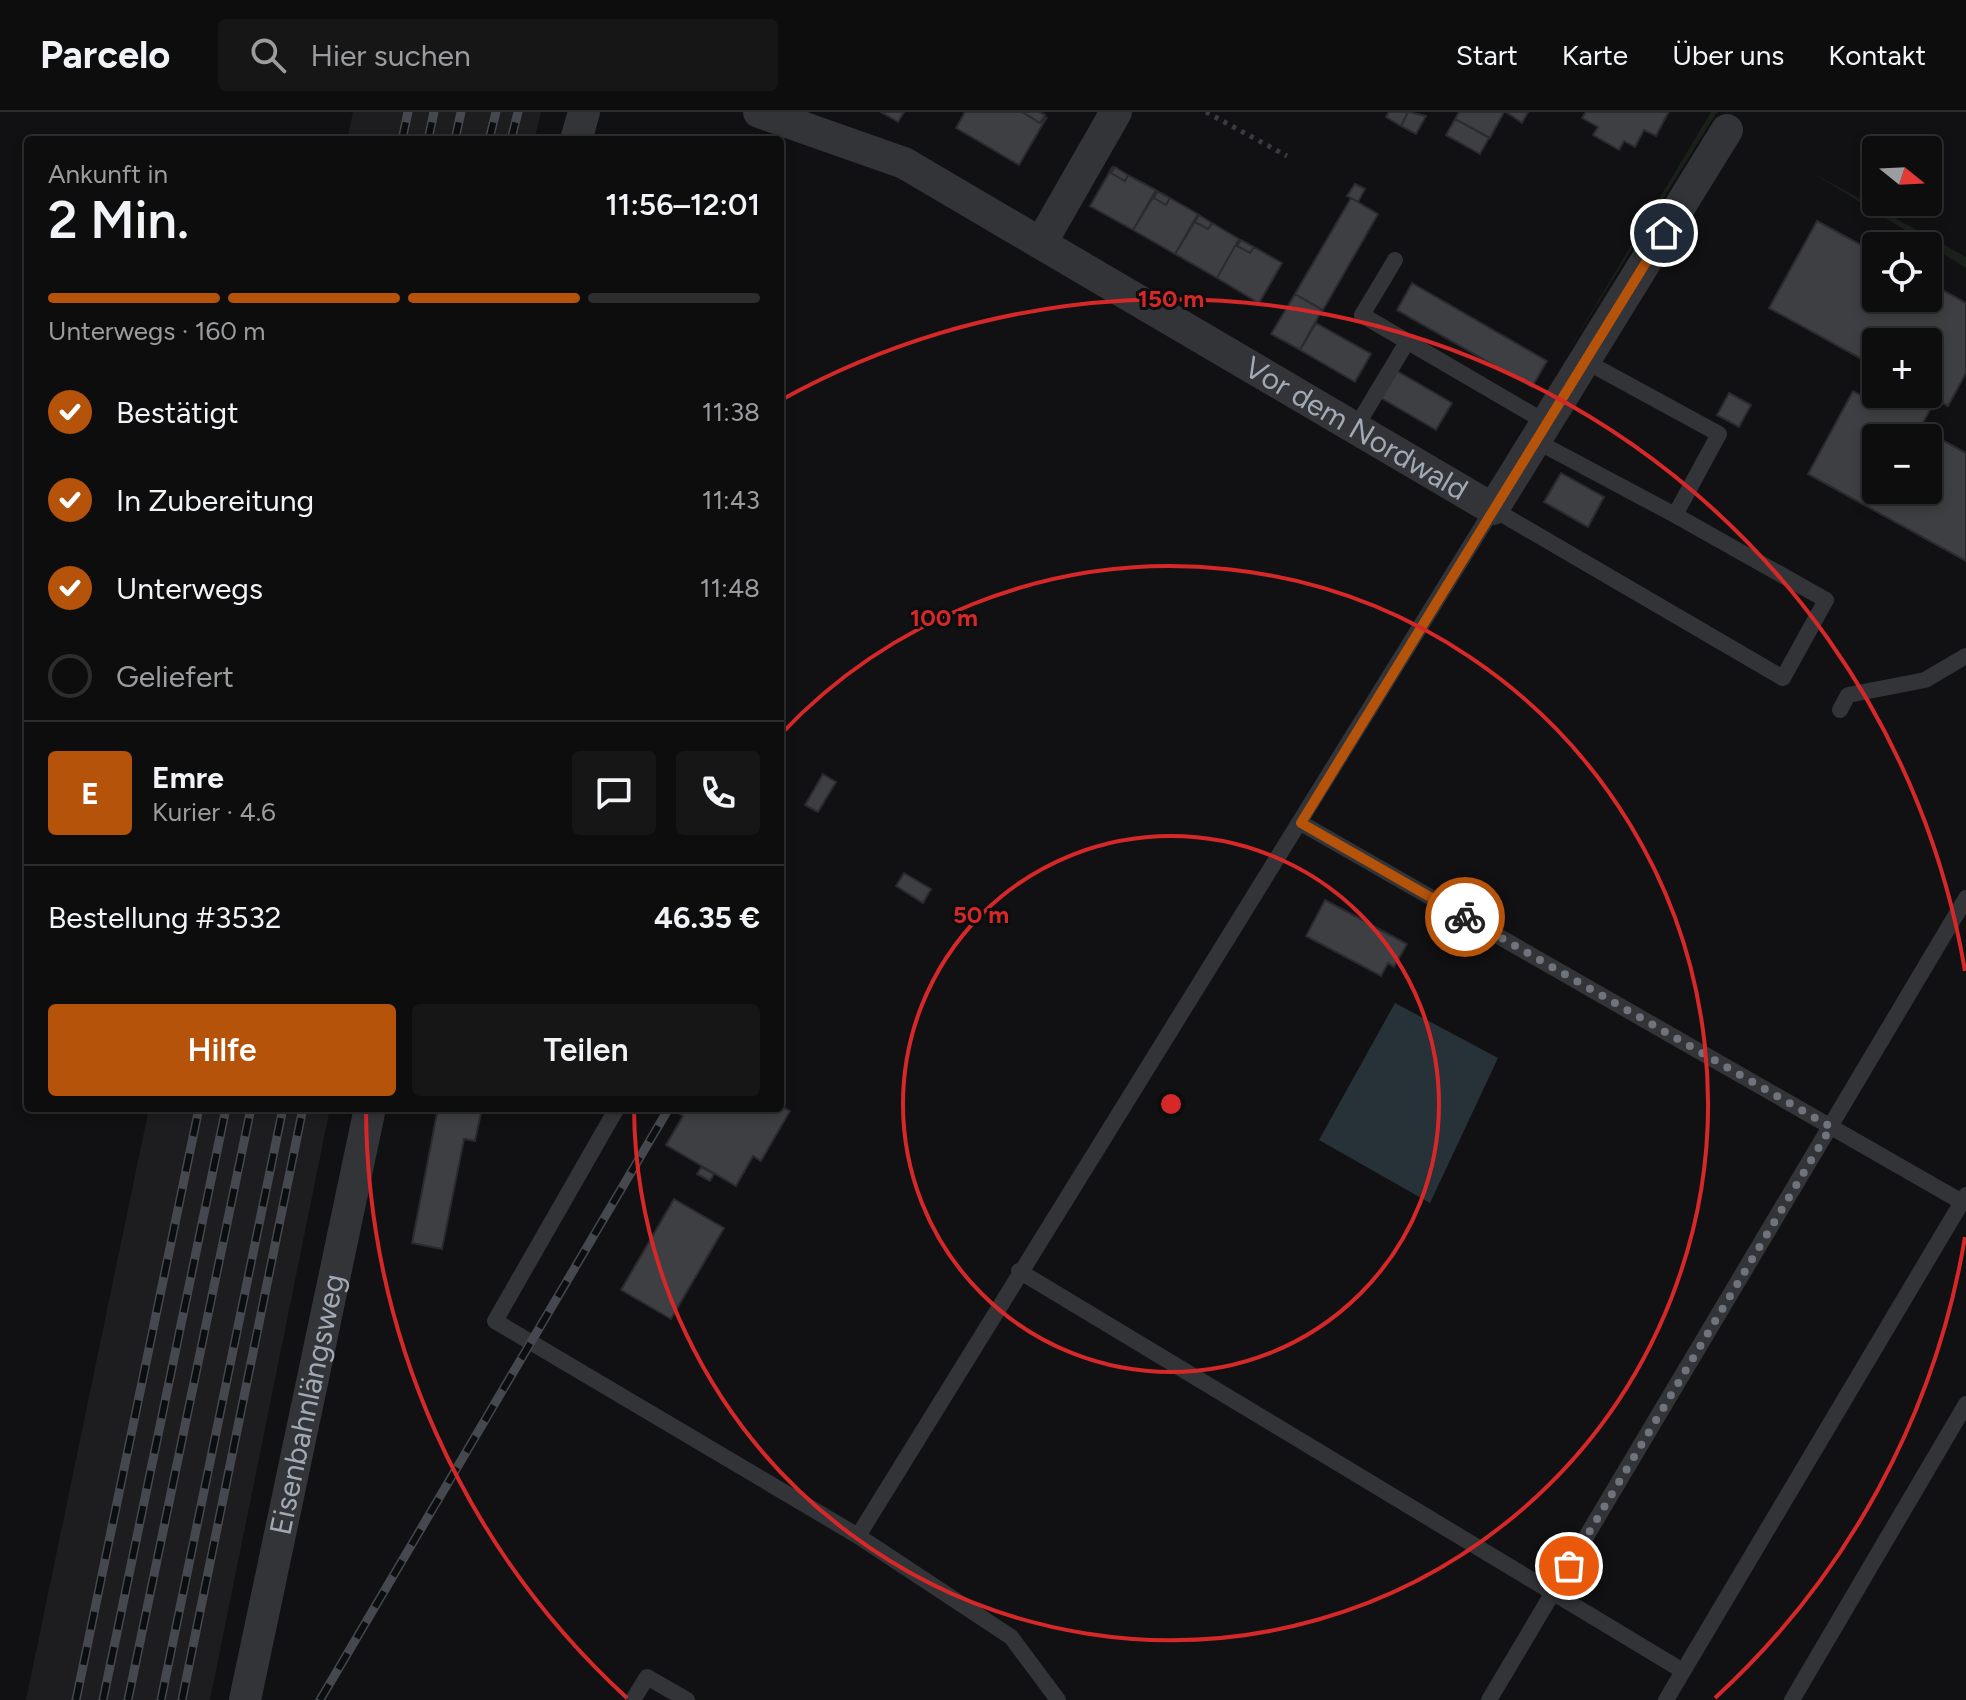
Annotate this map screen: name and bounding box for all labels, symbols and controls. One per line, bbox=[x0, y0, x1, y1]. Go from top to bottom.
search box bbox=[218, 19, 778, 91]
text: Parcelo bbox=[40, 32, 170, 78]
icon: search bbox=[246, 33, 290, 77]
text: Hier suchen bbox=[310, 37, 471, 74]
text: Start bbox=[1456, 38, 1518, 72]
text: Karte bbox=[1562, 38, 1628, 72]
text: Über uns bbox=[1672, 38, 1784, 72]
text: Kontakt bbox=[1828, 38, 1926, 72]
north arrow bbox=[1862, 136, 1942, 216]
map controls bbox=[1862, 136, 1942, 504]
text: Ankunft in bbox=[48, 158, 168, 190]
text: 11:56–12:01 bbox=[605, 186, 760, 223]
text: 2 Min. bbox=[48, 189, 189, 251]
pin bbox=[1630, 199, 1698, 267]
icon: home bbox=[1642, 211, 1686, 255]
button: locate bbox=[1862, 232, 1942, 312]
text: 150 m bbox=[1138, 284, 1204, 313]
text: Unterwegs · 160 m bbox=[48, 315, 265, 347]
button: + bbox=[1862, 328, 1942, 408]
street label: Vor dem Nordwald bbox=[1238, 348, 1475, 508]
icon: check bbox=[48, 390, 92, 434]
text: Bestätigt bbox=[116, 394, 239, 431]
text: 11:38 bbox=[702, 396, 760, 428]
button: − bbox=[1862, 424, 1942, 504]
icon: check bbox=[48, 478, 92, 522]
text: In Zubereitung bbox=[116, 482, 314, 519]
text: 11:43 bbox=[702, 484, 760, 516]
icon: check bbox=[48, 566, 92, 610]
text: Unterwegs bbox=[116, 570, 263, 607]
text: 11:48 bbox=[700, 572, 760, 604]
text: 100 m bbox=[910, 603, 978, 632]
text: Geliefert bbox=[116, 658, 234, 695]
button: chat bbox=[572, 751, 656, 835]
button: phone bbox=[676, 751, 760, 835]
text: Emre bbox=[152, 759, 224, 796]
text: E bbox=[81, 775, 99, 812]
text: Kurier · 4.6 bbox=[152, 796, 276, 828]
courier bbox=[1425, 877, 1505, 957]
icon: bike bbox=[1443, 895, 1487, 939]
text: Bestellung #3532 bbox=[48, 899, 282, 936]
text: 46.35 € bbox=[654, 899, 760, 936]
text: 50 m bbox=[953, 900, 1009, 929]
button: Hilfe bbox=[48, 1004, 396, 1096]
button: Teilen bbox=[412, 1004, 760, 1096]
centre of rings bbox=[1157, 1090, 1185, 1118]
street label: Eisenbahnlängsweg bbox=[261, 1271, 352, 1538]
pin bbox=[1535, 1532, 1603, 1600]
icon: bag bbox=[1547, 1544, 1591, 1588]

